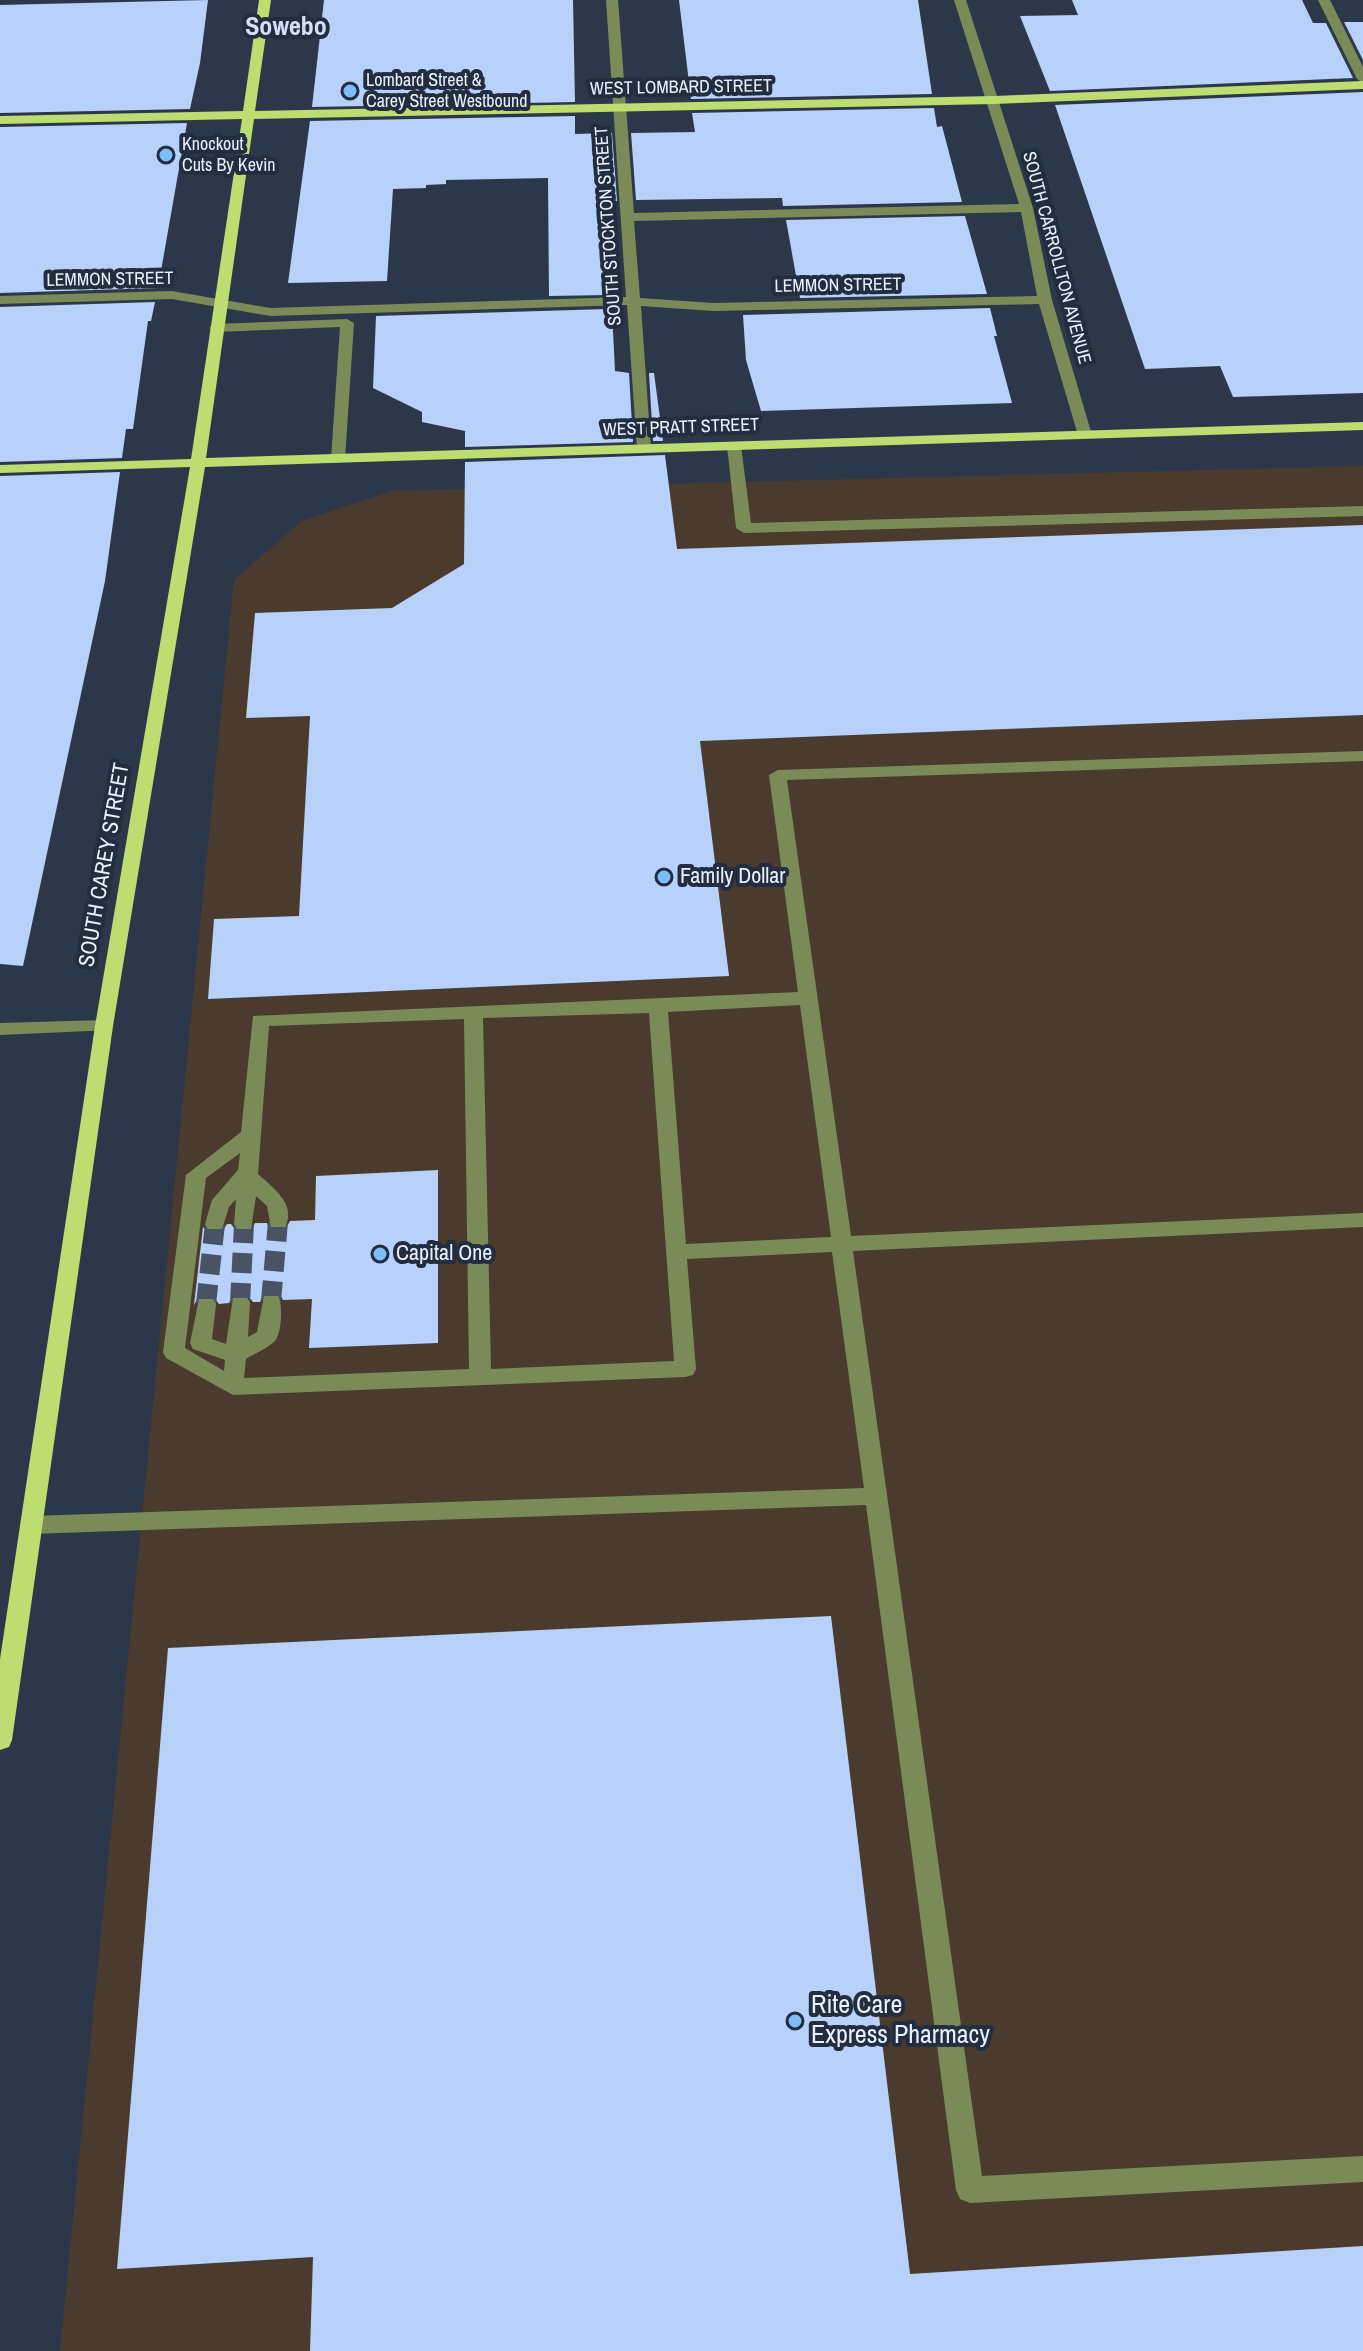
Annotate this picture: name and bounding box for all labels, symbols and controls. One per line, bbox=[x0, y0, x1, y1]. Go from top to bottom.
district label: Sowebo bbox=[245, 12, 327, 44]
place label: Lombard Street & Carey Street Westbound bbox=[366, 70, 527, 112]
street label: WEST LOMBARD STREET bbox=[590, 76, 772, 100]
marker: Lombard Street & Carey Street Westbound bbox=[341, 82, 359, 100]
street label: SOUTH STOCKTON STREET bbox=[591, 126, 627, 326]
place label: Knockout Cuts By Kevin bbox=[182, 134, 276, 176]
marker: Knockout Cuts By Kevin bbox=[157, 146, 175, 164]
street label: SOUTH CARROLLTON AVENUE bbox=[1017, 149, 1095, 367]
street label: LEMMON STREET bbox=[46, 268, 174, 292]
street label: LEMMON STREET bbox=[774, 274, 902, 298]
street label: WEST PRATT STREET bbox=[602, 414, 760, 442]
street label: SOUTH CAREY STREET bbox=[74, 761, 136, 969]
place label: Family Dollar bbox=[680, 864, 785, 890]
marker: Family Dollar bbox=[655, 868, 673, 886]
place label: Capital One bbox=[396, 1241, 492, 1267]
marker: Capital One bbox=[371, 1245, 389, 1263]
place label: Rite Care Express Pharmacy bbox=[811, 1990, 990, 2052]
marker: Rite Care Express Pharmacy bbox=[786, 2012, 804, 2030]

